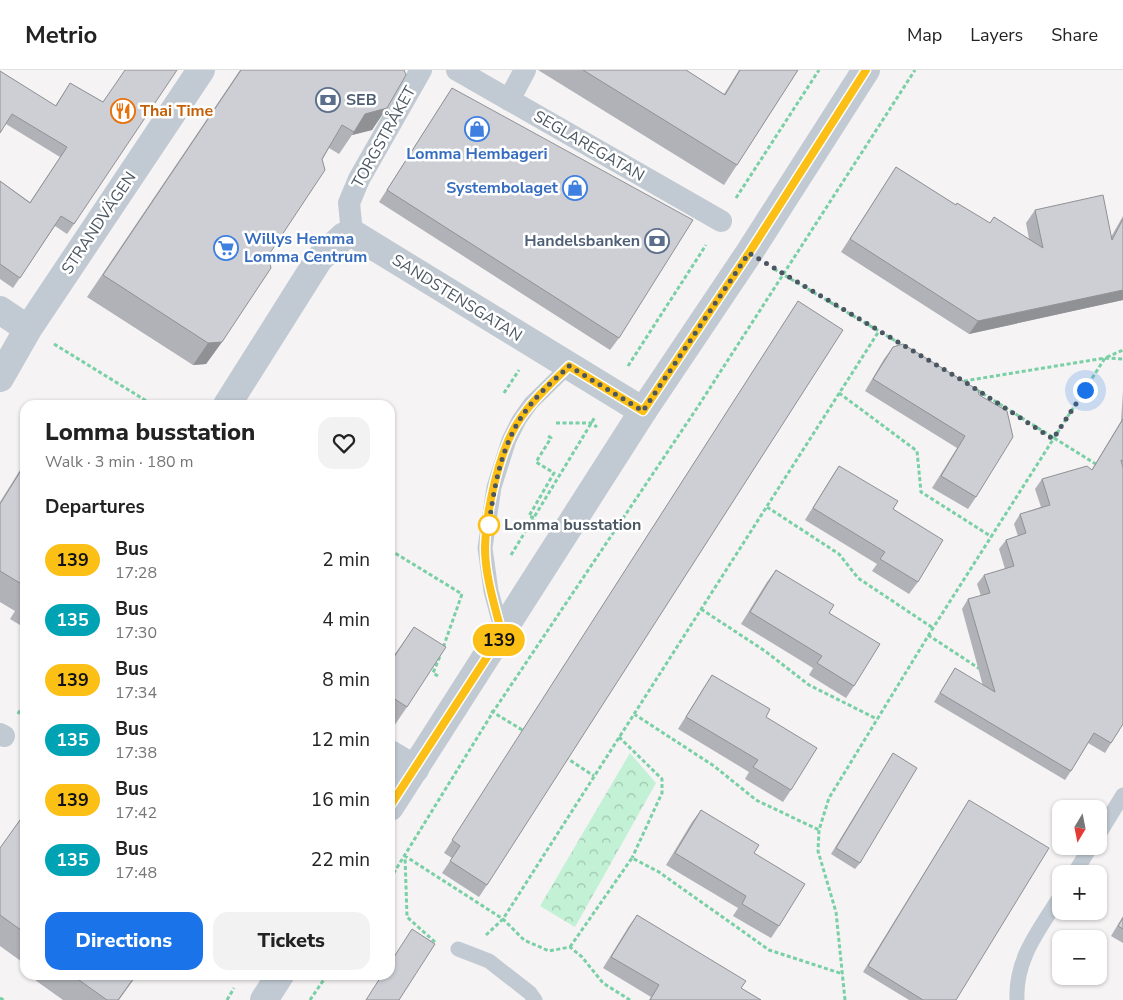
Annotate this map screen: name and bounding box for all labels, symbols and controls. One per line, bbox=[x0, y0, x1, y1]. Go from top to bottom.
text: Metrio bbox=[25, 19, 97, 51]
text: Map bbox=[907, 23, 942, 47]
text: Layers bbox=[970, 23, 1023, 47]
text: Share bbox=[1051, 23, 1098, 47]
street label: TORGSTRÅKET bbox=[347, 82, 421, 192]
bank icon: SEB bbox=[315, 87, 341, 113]
place label: SEB bbox=[346, 89, 377, 111]
restaurant icon: Thai Time bbox=[110, 98, 136, 124]
place label: Thai Time bbox=[140, 100, 213, 122]
street label: SEGLAREGATAN bbox=[529, 105, 649, 187]
shop icon: Lomma Hembageri bbox=[464, 116, 490, 142]
place label: Lomma Hembageri bbox=[406, 143, 548, 165]
street label: STRANDVÄGEN bbox=[57, 167, 141, 279]
shop icon: Systembolaget bbox=[562, 175, 588, 201]
place label: Systembolaget bbox=[446, 177, 559, 199]
place label: Willys Hemma Lomma Centrum bbox=[244, 228, 367, 268]
bank icon: Handelsbanken bbox=[644, 228, 670, 254]
place label: Handelsbanken bbox=[524, 230, 640, 252]
supermarket icon: Willys Hemma Lomma Centrum bbox=[213, 235, 239, 261]
street label: SANDSTENSGATAN bbox=[388, 249, 526, 347]
your location bbox=[1073, 378, 1098, 403]
text: Lomma busstation bbox=[45, 416, 255, 448]
button: heart bbox=[318, 417, 370, 469]
text: Walk · 3 min · 180 m bbox=[45, 451, 193, 473]
text: Departures bbox=[45, 494, 145, 520]
marker: Lomma busstation bbox=[478, 514, 500, 536]
place label: Lomma busstation bbox=[504, 514, 641, 536]
text: Bus bbox=[115, 536, 148, 562]
text: 2 min bbox=[322, 547, 370, 573]
text: 139 bbox=[56, 548, 89, 572]
text: 17:28 bbox=[115, 562, 157, 584]
text: Bus bbox=[115, 596, 148, 622]
text: 4 min bbox=[322, 607, 370, 633]
text: 135 bbox=[56, 608, 89, 632]
text: 17:30 bbox=[115, 622, 157, 644]
line badge: 139 bbox=[470, 624, 528, 656]
text: 139 bbox=[483, 628, 515, 652]
text: Bus bbox=[115, 656, 148, 682]
text: 8 min bbox=[322, 667, 370, 693]
text: 139 bbox=[56, 668, 89, 692]
text: 17:34 bbox=[115, 682, 157, 704]
text: Bus bbox=[115, 716, 148, 742]
text: 12 min bbox=[311, 727, 370, 753]
text: 135 bbox=[56, 728, 89, 752]
text: 17:38 bbox=[115, 742, 157, 764]
text: Bus bbox=[115, 776, 148, 802]
text: 16 min bbox=[311, 787, 370, 813]
text: 139 bbox=[56, 788, 89, 812]
north arrow bbox=[1052, 800, 1108, 855]
map controls bbox=[1052, 800, 1107, 985]
text: 17:42 bbox=[115, 802, 157, 824]
text: Bus bbox=[115, 836, 148, 862]
text: 22 min bbox=[311, 847, 370, 873]
text: 135 bbox=[56, 848, 89, 872]
text: 17:48 bbox=[115, 862, 157, 884]
button: + bbox=[1052, 865, 1107, 920]
button: Directions bbox=[45, 912, 203, 970]
button: Tickets bbox=[213, 912, 370, 970]
button: − bbox=[1052, 930, 1107, 985]

